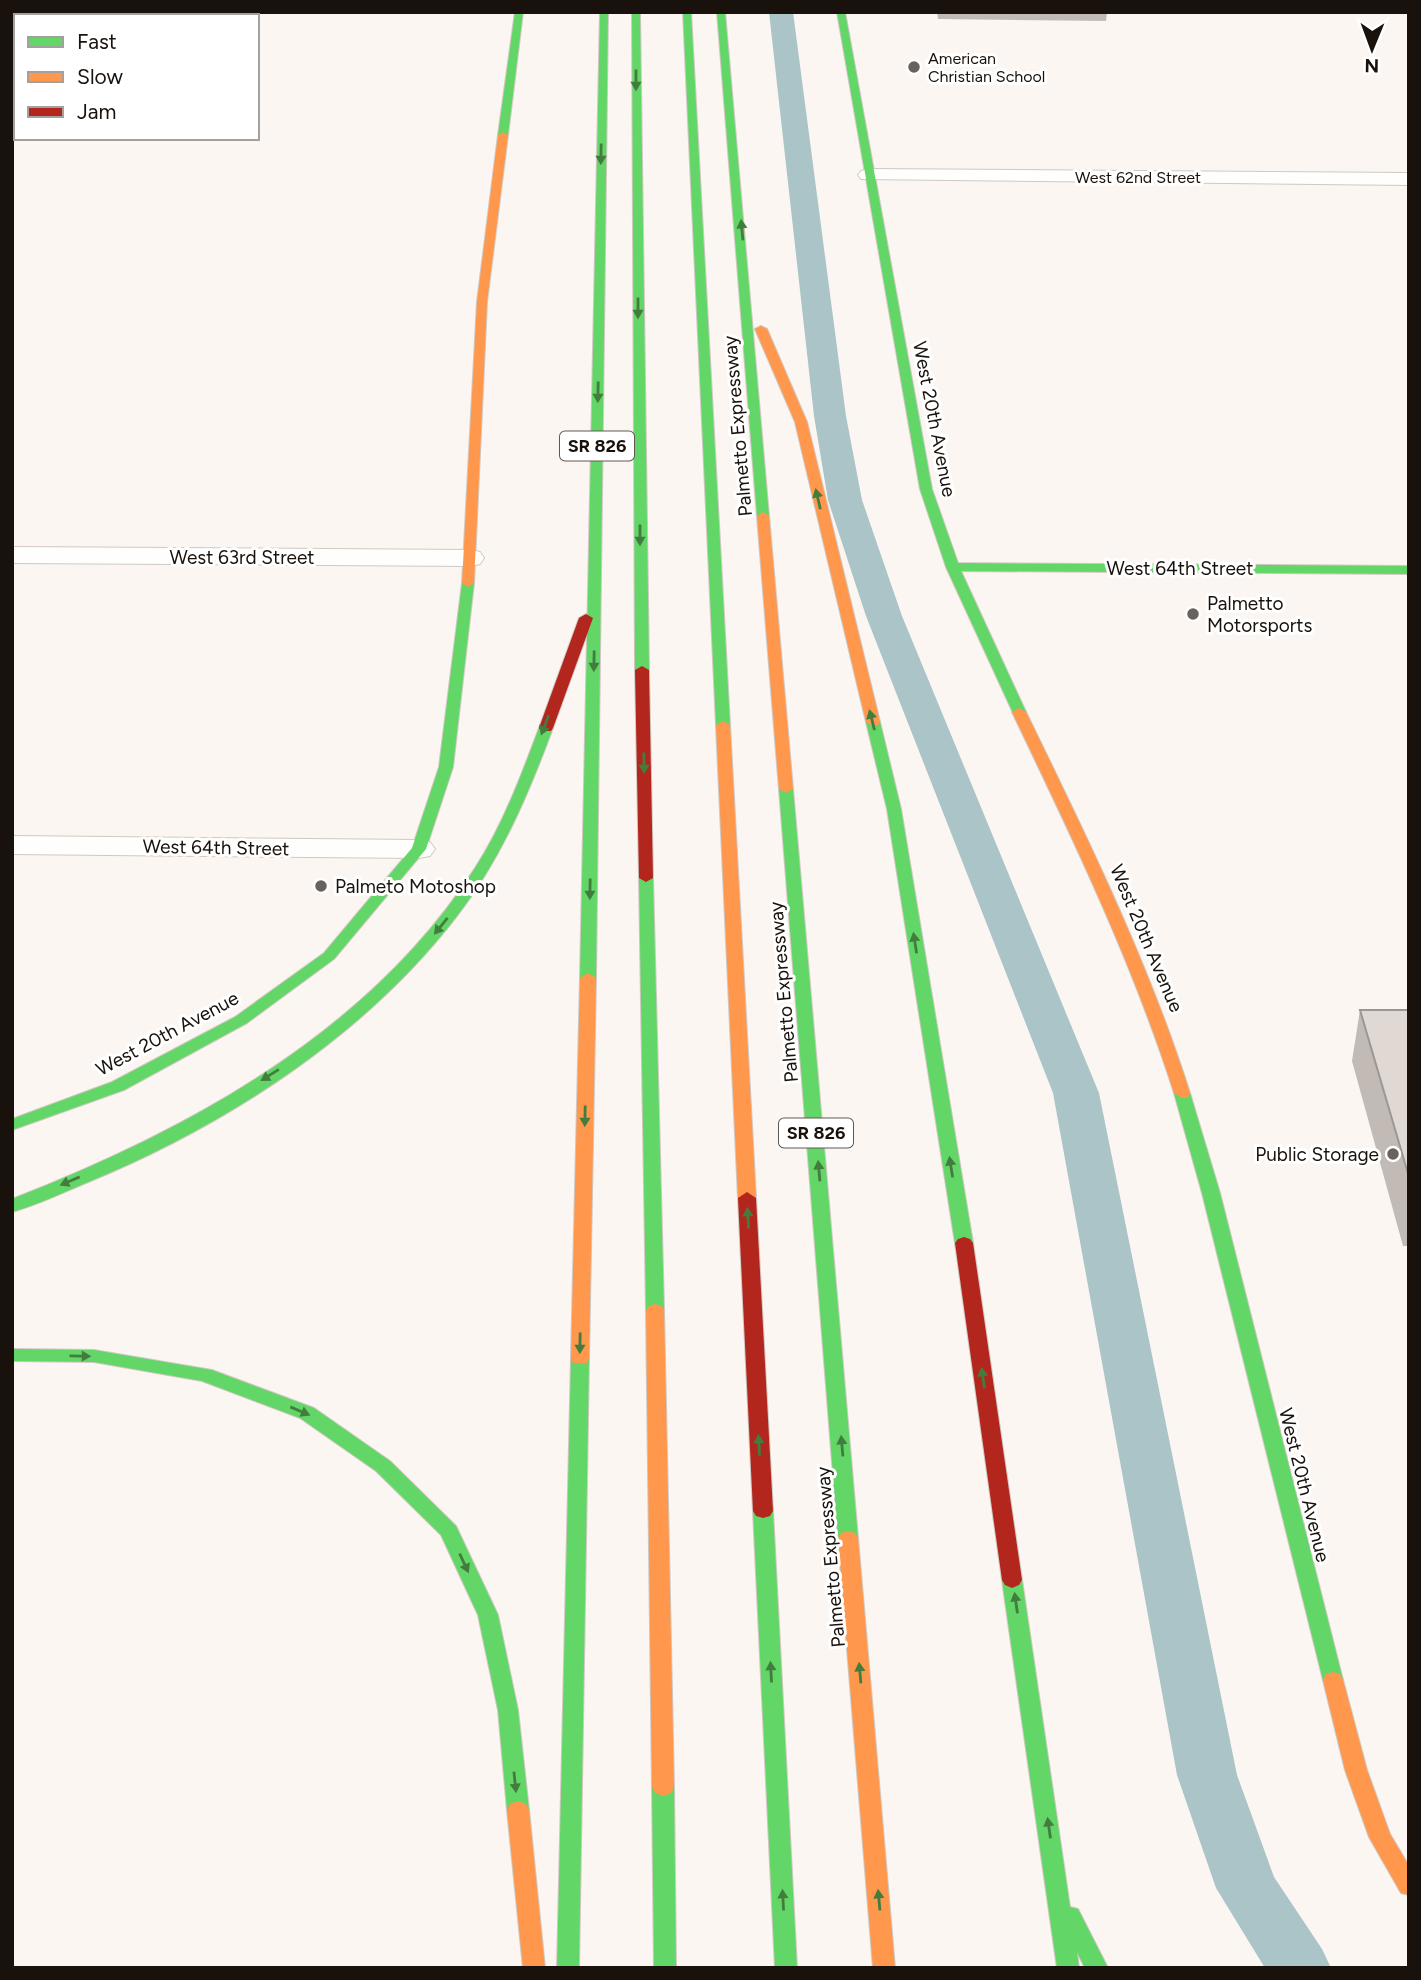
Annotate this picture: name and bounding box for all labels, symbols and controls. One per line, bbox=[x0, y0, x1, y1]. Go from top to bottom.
legend bbox=[14, 14, 259, 140]
north arrow bbox=[1337, 14, 1407, 84]
text: Fast bbox=[77, 29, 117, 54]
place label: American Christian School bbox=[928, 49, 1045, 86]
text: N bbox=[1364, 54, 1379, 77]
marker: American Christian School bbox=[906, 59, 922, 75]
text: Slow bbox=[77, 64, 123, 89]
one-way arrow bbox=[630, 70, 642, 92]
text: Jam bbox=[77, 99, 116, 124]
one-way arrow bbox=[595, 143, 607, 165]
street label: West 62nd Street bbox=[1075, 168, 1201, 187]
one-way arrow bbox=[736, 218, 747, 240]
one-way arrow bbox=[632, 297, 644, 319]
street label: Palmetto Expressway bbox=[718, 335, 757, 517]
street label: West 20th Avenue bbox=[908, 339, 961, 499]
one-way arrow bbox=[592, 381, 604, 403]
road number: SR 826 bbox=[560, 432, 634, 461]
one-way arrow bbox=[812, 488, 823, 510]
one-way arrow bbox=[634, 525, 646, 547]
street label: West 63rd Street bbox=[169, 546, 315, 569]
street label: West 64th Street bbox=[1107, 557, 1253, 580]
place label: Palmetto Motorsports bbox=[1207, 592, 1312, 637]
marker: Palmetto Motorsports bbox=[1185, 606, 1201, 622]
one-way arrow bbox=[589, 650, 600, 672]
one-way arrow bbox=[866, 709, 877, 731]
one-way arrow bbox=[539, 715, 550, 736]
one-way arrow bbox=[638, 752, 650, 774]
street label: West 64th Street bbox=[142, 835, 290, 860]
street label: West 20th Avenue bbox=[1105, 861, 1188, 1015]
place label: Palmeto Motoshop bbox=[335, 875, 496, 898]
marker: Palmeto Motoshop bbox=[313, 878, 329, 894]
one-way arrow bbox=[584, 878, 595, 900]
street label: Palmetto Expressway bbox=[764, 901, 803, 1083]
one-way arrow bbox=[434, 917, 449, 935]
one-way arrow bbox=[909, 932, 920, 954]
street label: West 20th Avenue bbox=[92, 986, 242, 1081]
one-way arrow bbox=[261, 1068, 280, 1081]
one-way arrow bbox=[579, 1105, 590, 1127]
road number: SR 826 bbox=[779, 1118, 853, 1148]
place label: Public Storage bbox=[1255, 1143, 1379, 1166]
marker: Public Storage bbox=[1385, 1146, 1401, 1162]
one-way arrow bbox=[945, 1156, 956, 1178]
one-way arrow bbox=[813, 1159, 824, 1181]
one-way arrow bbox=[59, 1176, 80, 1187]
one-way arrow bbox=[742, 1207, 753, 1229]
one-way arrow bbox=[575, 1333, 586, 1355]
one-way arrow bbox=[70, 1350, 92, 1362]
one-way arrow bbox=[978, 1367, 989, 1389]
one-way arrow bbox=[290, 1405, 311, 1416]
street label: West 20th Avenue bbox=[1274, 1406, 1335, 1565]
one-way arrow bbox=[754, 1434, 765, 1456]
one-way arrow bbox=[836, 1435, 847, 1457]
street label: Palmetto Expressway bbox=[811, 1466, 850, 1648]
one-way arrow bbox=[458, 1552, 469, 1573]
one-way arrow bbox=[1011, 1592, 1022, 1614]
one-way arrow bbox=[765, 1661, 776, 1683]
one-way arrow bbox=[854, 1662, 865, 1684]
one-way arrow bbox=[510, 1771, 521, 1793]
one-way arrow bbox=[1044, 1817, 1055, 1839]
one-way arrow bbox=[777, 1888, 788, 1910]
one-way arrow bbox=[873, 1889, 884, 1911]

